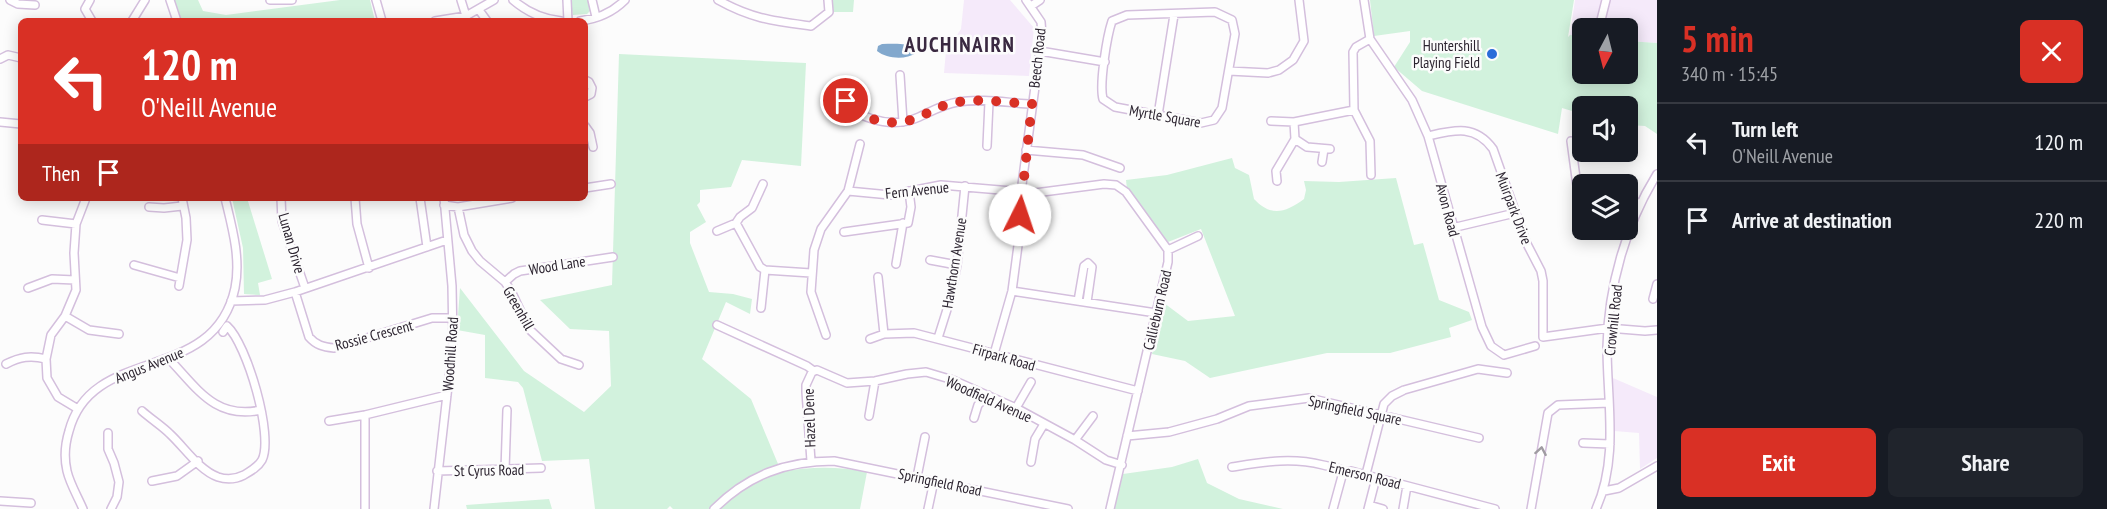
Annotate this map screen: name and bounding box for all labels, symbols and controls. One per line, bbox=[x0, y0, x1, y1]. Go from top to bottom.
text: 5 min bbox=[1681, 15, 1754, 62]
north arrow bbox=[1572, 18, 1638, 84]
map controls bbox=[1572, 18, 1638, 240]
button: close bbox=[2020, 20, 2083, 83]
street label: Beech Road bbox=[1024, 27, 1050, 89]
district label: AUCHINAIRN bbox=[904, 31, 1015, 58]
place label: Huntershill Playing Field bbox=[1413, 36, 1480, 72]
text: 120 m bbox=[141, 37, 238, 92]
icon: left bbox=[42, 42, 120, 120]
marker: Huntershill Playing Field bbox=[1485, 47, 1499, 61]
text: 340 m · 15:45 bbox=[1681, 61, 1778, 87]
pin bbox=[820, 75, 871, 126]
icon: arrive bbox=[829, 84, 862, 117]
text: O'Neill Avenue bbox=[141, 90, 277, 124]
button: sound bbox=[1572, 96, 1638, 162]
street label: Myrtle Square bbox=[1128, 100, 1202, 132]
text: Turn left bbox=[1732, 115, 1798, 143]
icon: left bbox=[1681, 126, 1714, 159]
text: 120 m bbox=[2034, 128, 2083, 156]
text: O'Neill Avenue bbox=[1732, 143, 1833, 169]
icon: arrive bbox=[92, 156, 125, 189]
text: Then bbox=[42, 159, 80, 187]
street label: Muirpark Drive bbox=[1492, 169, 1536, 247]
button: layers bbox=[1572, 174, 1638, 240]
street label: Fern Avenue bbox=[884, 177, 950, 203]
street label: Avon Road bbox=[1432, 181, 1464, 239]
position arrow bbox=[988, 183, 1052, 247]
icon: arrive bbox=[1681, 204, 1714, 237]
text: Arrive at destination bbox=[1732, 206, 1892, 234]
text: 220 m bbox=[2034, 206, 2083, 234]
street label: Lunan Drive bbox=[274, 211, 310, 275]
street label: Hawthorn Avenue bbox=[937, 216, 971, 310]
street label: Wood Lane bbox=[527, 251, 587, 279]
street label: Callieburn Road bbox=[1139, 268, 1175, 352]
street label: Greenhill bbox=[499, 283, 539, 334]
street label: Crowhill Road bbox=[1600, 283, 1626, 357]
street label: Rossie Crescent bbox=[333, 315, 415, 355]
street label: Woodhill Road bbox=[438, 316, 462, 392]
street label: Firpark Road bbox=[970, 339, 1038, 375]
street label: Angus Avenue bbox=[112, 343, 186, 387]
street label: Woodfield Avenue bbox=[943, 372, 1035, 426]
street label: Hazel Dene bbox=[798, 388, 820, 448]
street label: Springfield Square bbox=[1307, 391, 1403, 429]
button: Exit bbox=[1681, 428, 1876, 497]
button: Share bbox=[1888, 428, 2083, 497]
one-way arrow bbox=[1534, 447, 1547, 457]
street label: Emerson Road bbox=[1327, 457, 1403, 493]
street label: St Cyrus Road bbox=[454, 460, 524, 480]
street label: Springfield Road bbox=[897, 464, 983, 500]

